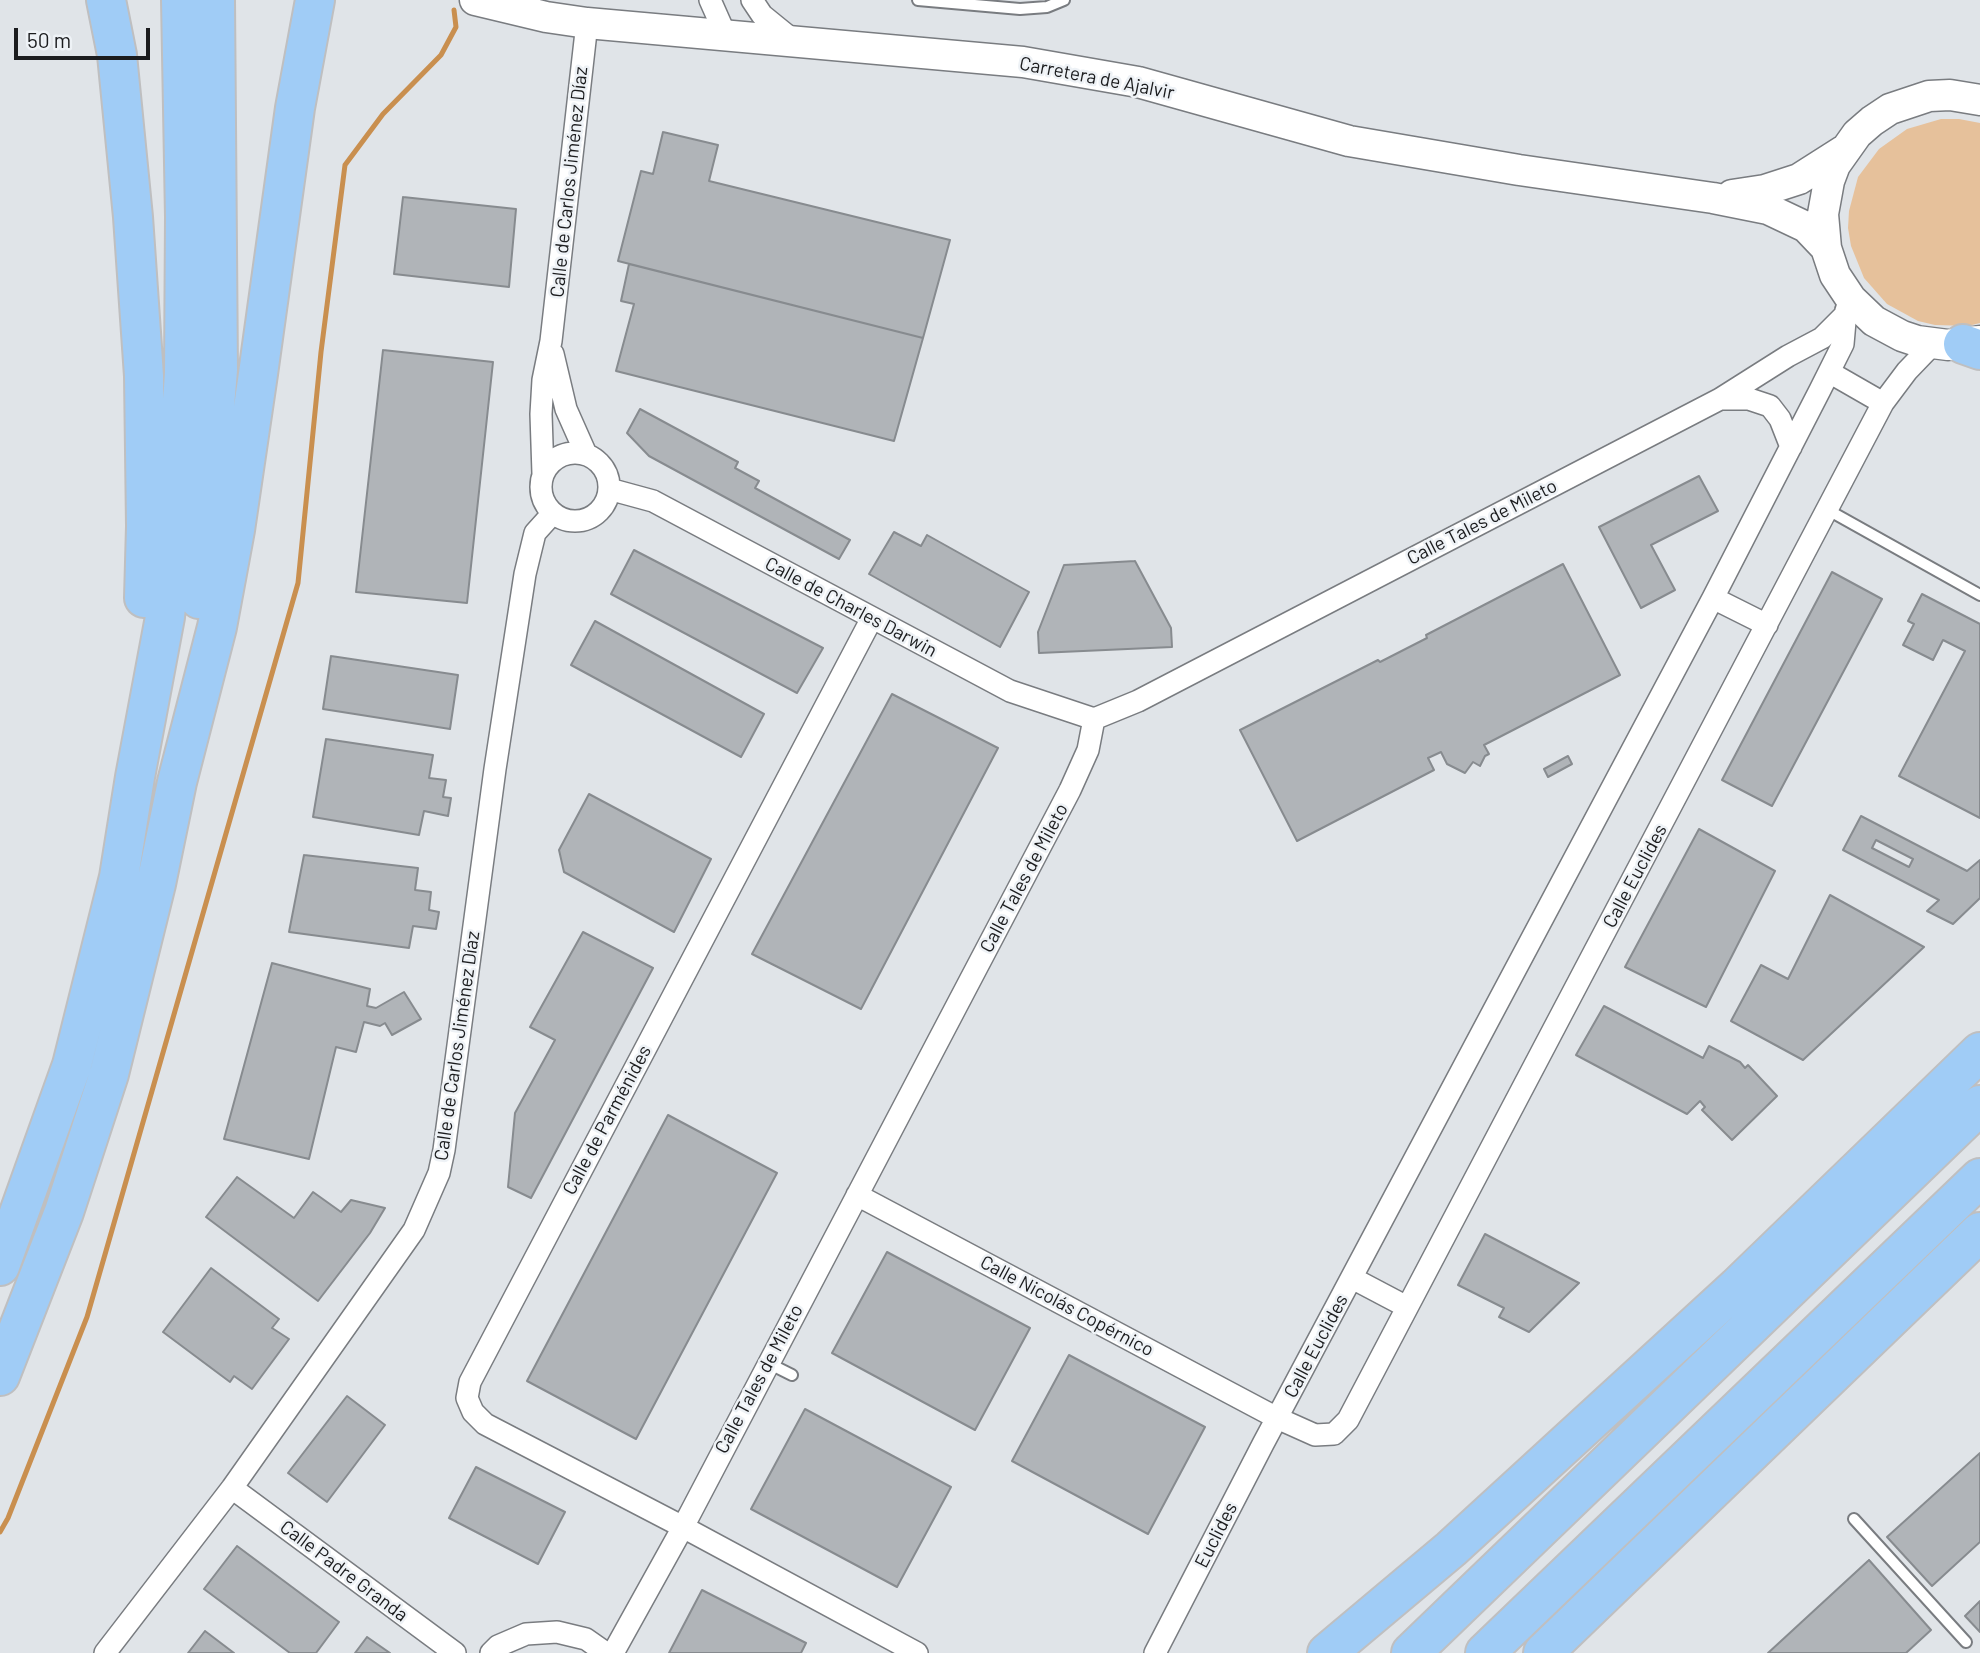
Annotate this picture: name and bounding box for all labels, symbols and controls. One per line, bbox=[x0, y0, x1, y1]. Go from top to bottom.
scale bar bbox=[18, 14, 154, 58]
text: 50 m bbox=[27, 27, 71, 52]
street label: Carretera de Ajalvir bbox=[1018, 52, 1176, 104]
street label: Calle de Carlos Jiménez Díaz bbox=[546, 66, 592, 298]
street label: Calle Tales de Mileto bbox=[1403, 474, 1561, 570]
street label: Calle de Charles Darwin bbox=[761, 552, 941, 662]
street label: Calle Tales de Mileto bbox=[975, 800, 1073, 956]
street label: Calle Euclides bbox=[1598, 820, 1672, 932]
street label: Calle de Carlos Jiménez Díaz bbox=[430, 930, 484, 1162]
street label: Calle de Parménides bbox=[558, 1041, 656, 1199]
street label: Calle Nicolás Copérnico bbox=[976, 1251, 1158, 1361]
street label: Calle Euclides bbox=[1279, 1290, 1353, 1402]
street label: Calle Tales de Mileto bbox=[710, 1301, 808, 1457]
street label: Euclides bbox=[1190, 1499, 1242, 1571]
street label: Calle Padre Granda bbox=[276, 1515, 412, 1627]

